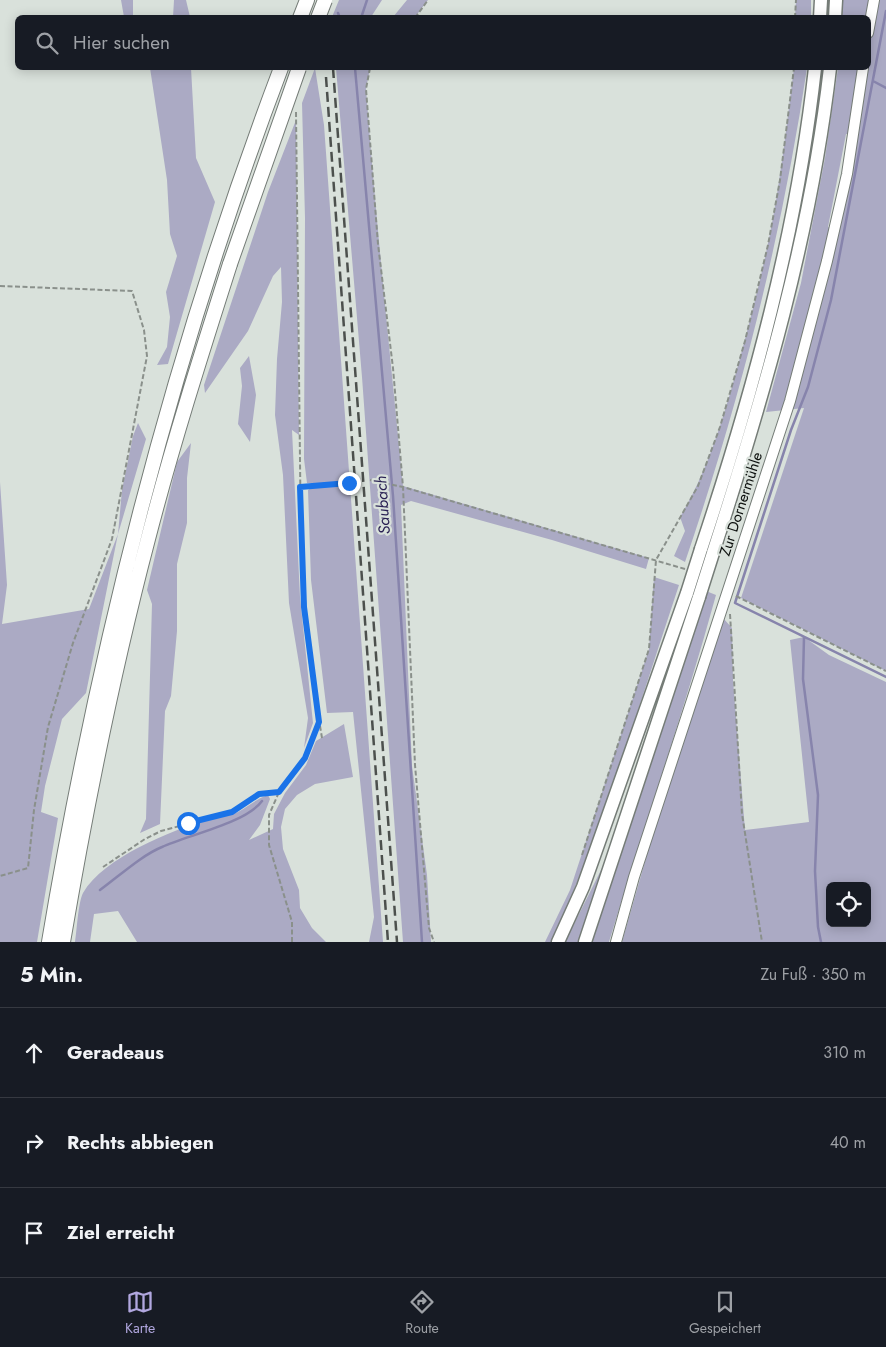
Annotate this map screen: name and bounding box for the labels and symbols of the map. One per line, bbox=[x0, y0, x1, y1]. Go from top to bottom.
street label: Zur Dornermühle bbox=[714, 449, 768, 559]
route end bbox=[338, 472, 361, 495]
water label: Saubach bbox=[369, 475, 396, 535]
route start bbox=[177, 812, 200, 835]

